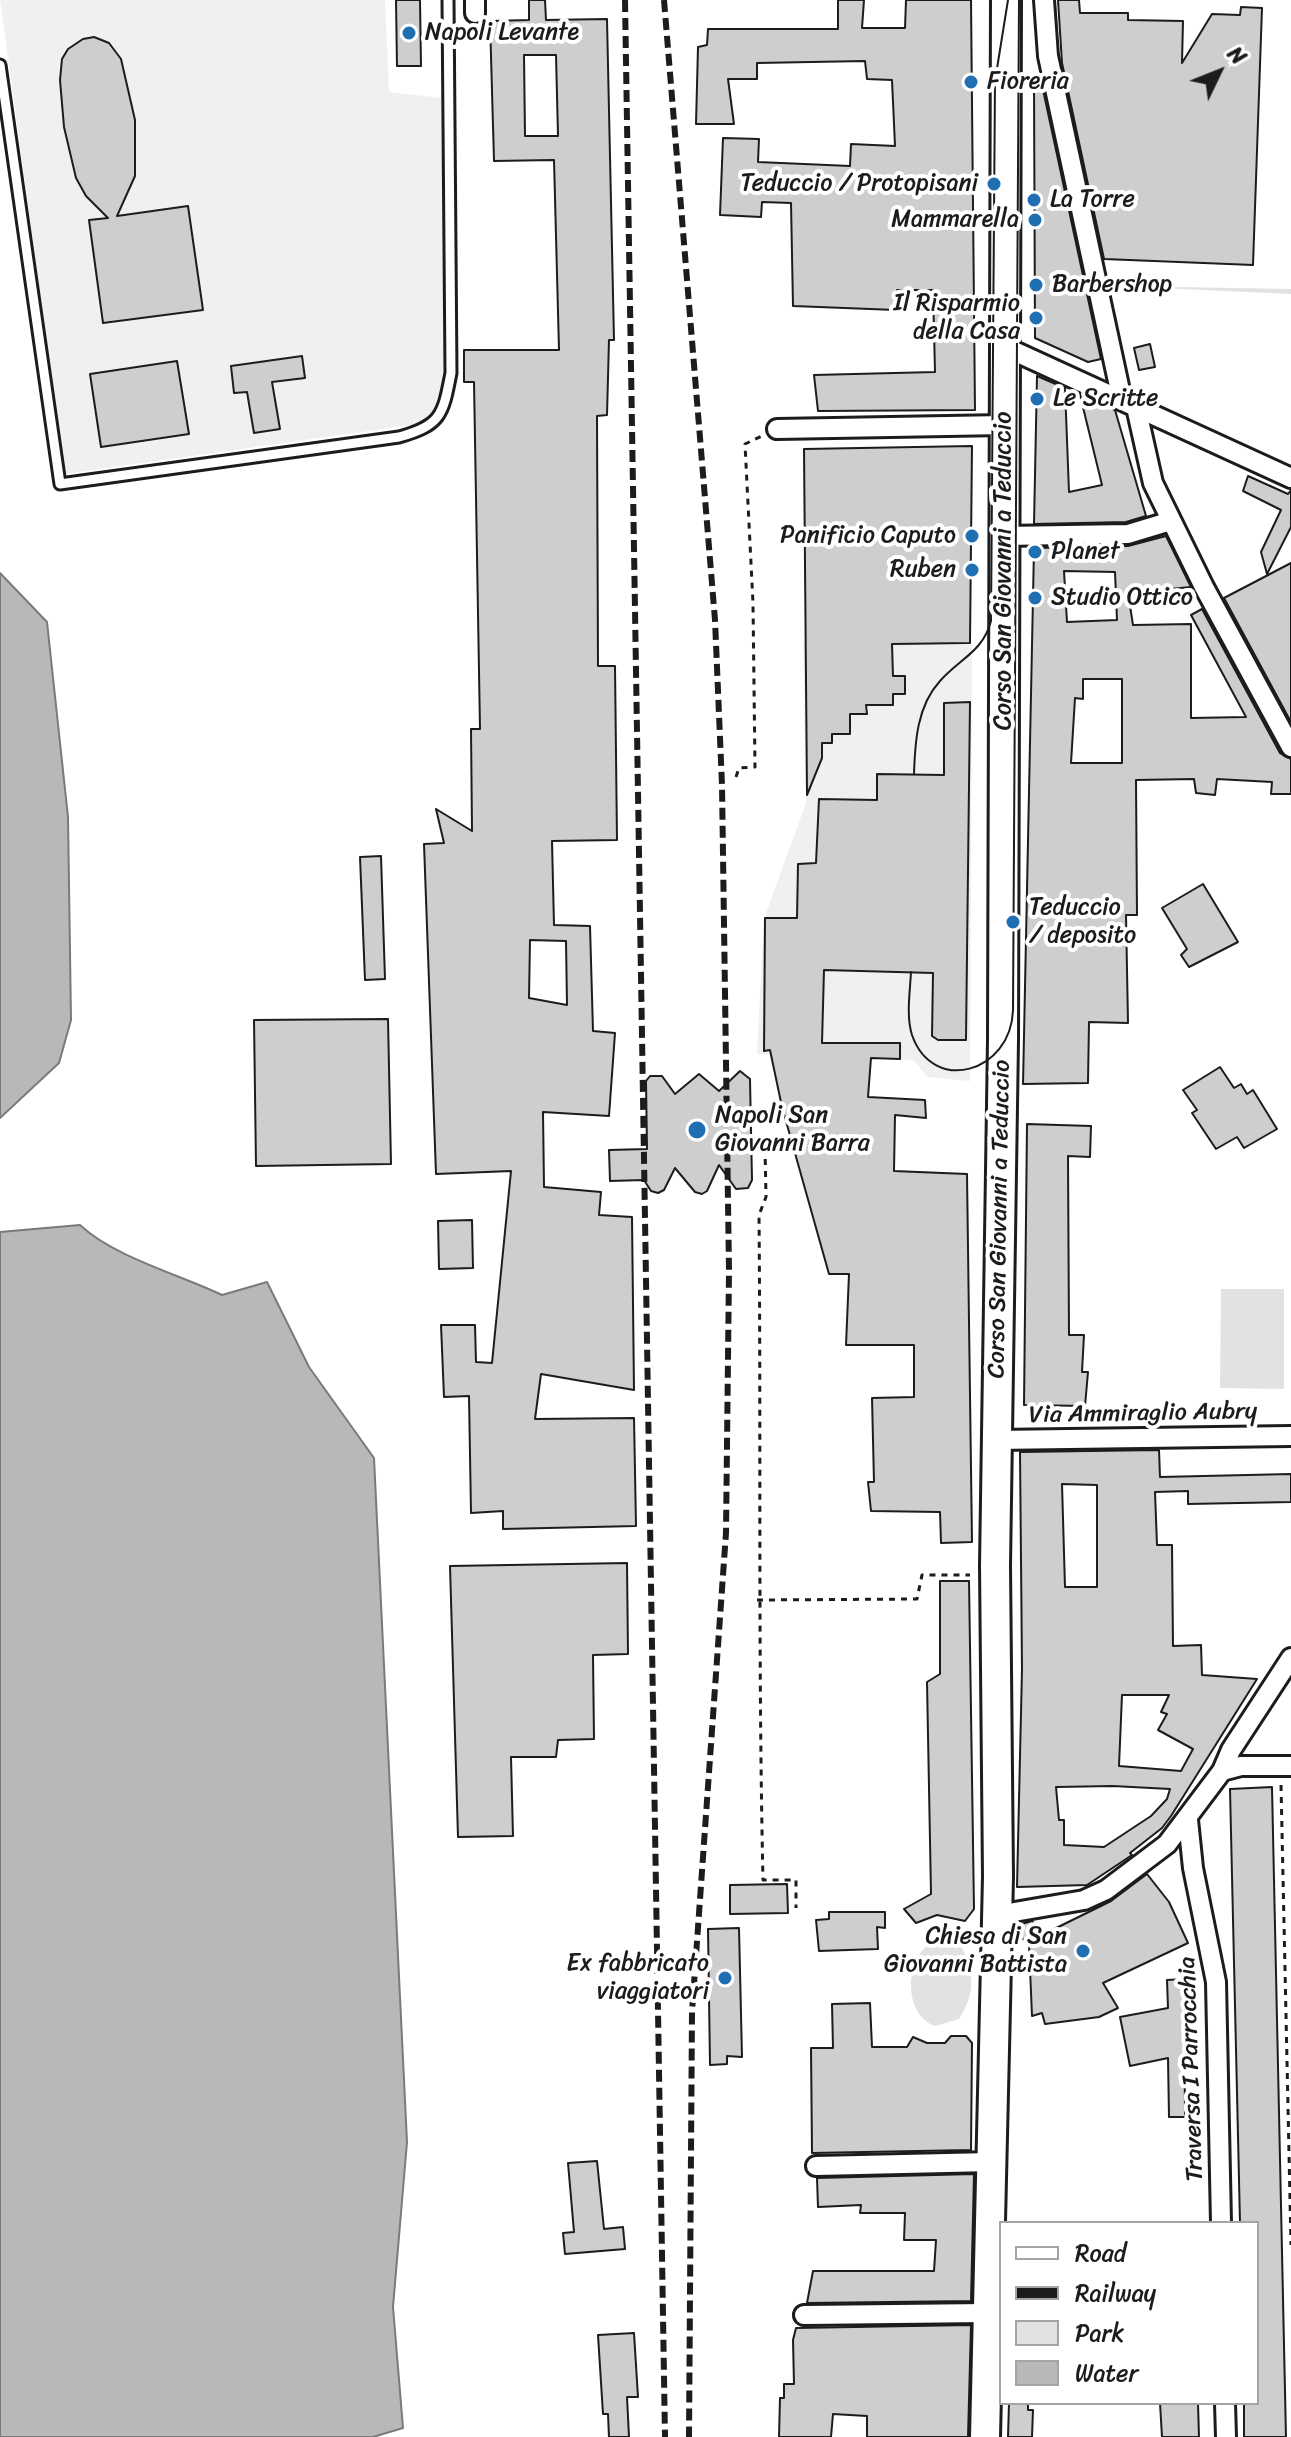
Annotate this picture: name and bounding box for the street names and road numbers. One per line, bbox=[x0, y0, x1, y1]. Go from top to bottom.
street label: Corso San Giovanni a Teduccio bbox=[990, 412, 1018, 730]
street label: Corso San Giovanni a Teduccio bbox=[983, 1059, 1017, 1379]
street label: Via Ammiraglio Aubry bbox=[1029, 1398, 1257, 1430]
street label: Traversa I Parrocchia bbox=[1174, 1956, 1210, 2182]

